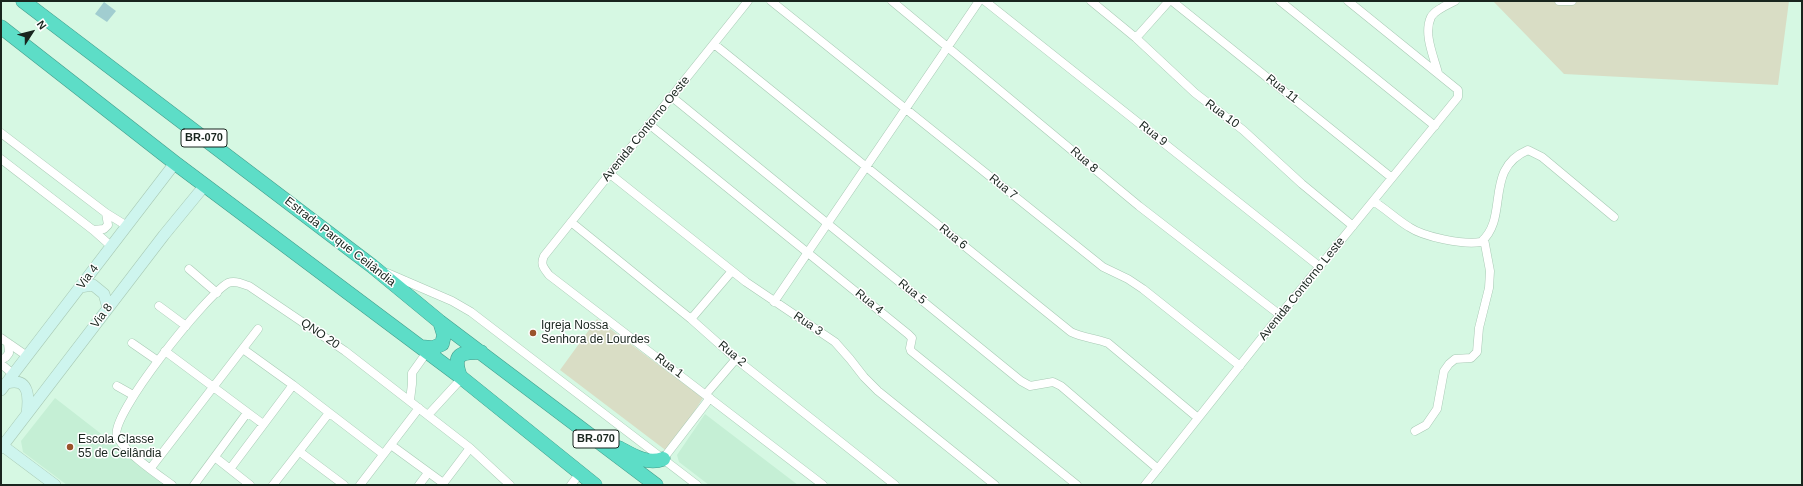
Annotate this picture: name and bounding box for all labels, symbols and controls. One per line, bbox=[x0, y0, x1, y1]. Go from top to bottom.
north arrow bbox=[12, 12, 52, 52]
text: N bbox=[35, 18, 49, 32]
street label: Rua 11 bbox=[1263, 72, 1301, 106]
street label: Avenida Contorno Oeste bbox=[599, 73, 693, 185]
street label: Rua 10 bbox=[1202, 97, 1242, 131]
street label: Rua 9 bbox=[1136, 118, 1170, 150]
road number: BR-070 bbox=[181, 129, 227, 147]
street label: Rua 8 bbox=[1067, 144, 1101, 176]
street label: Rua 7 bbox=[986, 171, 1020, 203]
street label: Estrada Parque Ceilândia bbox=[282, 194, 398, 290]
street label: Rua 6 bbox=[936, 221, 970, 253]
street label: Avenida Contorno Leste bbox=[1256, 235, 1348, 343]
street label: Via 4 bbox=[74, 262, 102, 292]
street label: Rua 5 bbox=[895, 276, 929, 308]
street label: Rua 4 bbox=[852, 286, 886, 318]
street label: Via 8 bbox=[88, 301, 116, 331]
street label: Rua 3 bbox=[791, 309, 825, 339]
street label: QNO 20 bbox=[298, 316, 342, 352]
place label: Igreja Nossa Senhora de Lourdes bbox=[541, 319, 650, 347]
marker: Igreja Nossa Senhora de Lourdes bbox=[528, 328, 538, 338]
street label: Rua 2 bbox=[715, 338, 749, 370]
street label: Rua 1 bbox=[652, 351, 686, 381]
road number: BR-070 bbox=[573, 430, 619, 448]
place label: Escola Classe 55 de Ceilândia bbox=[78, 433, 161, 461]
marker: Escola Classe 55 de Ceilândia bbox=[65, 442, 75, 452]

